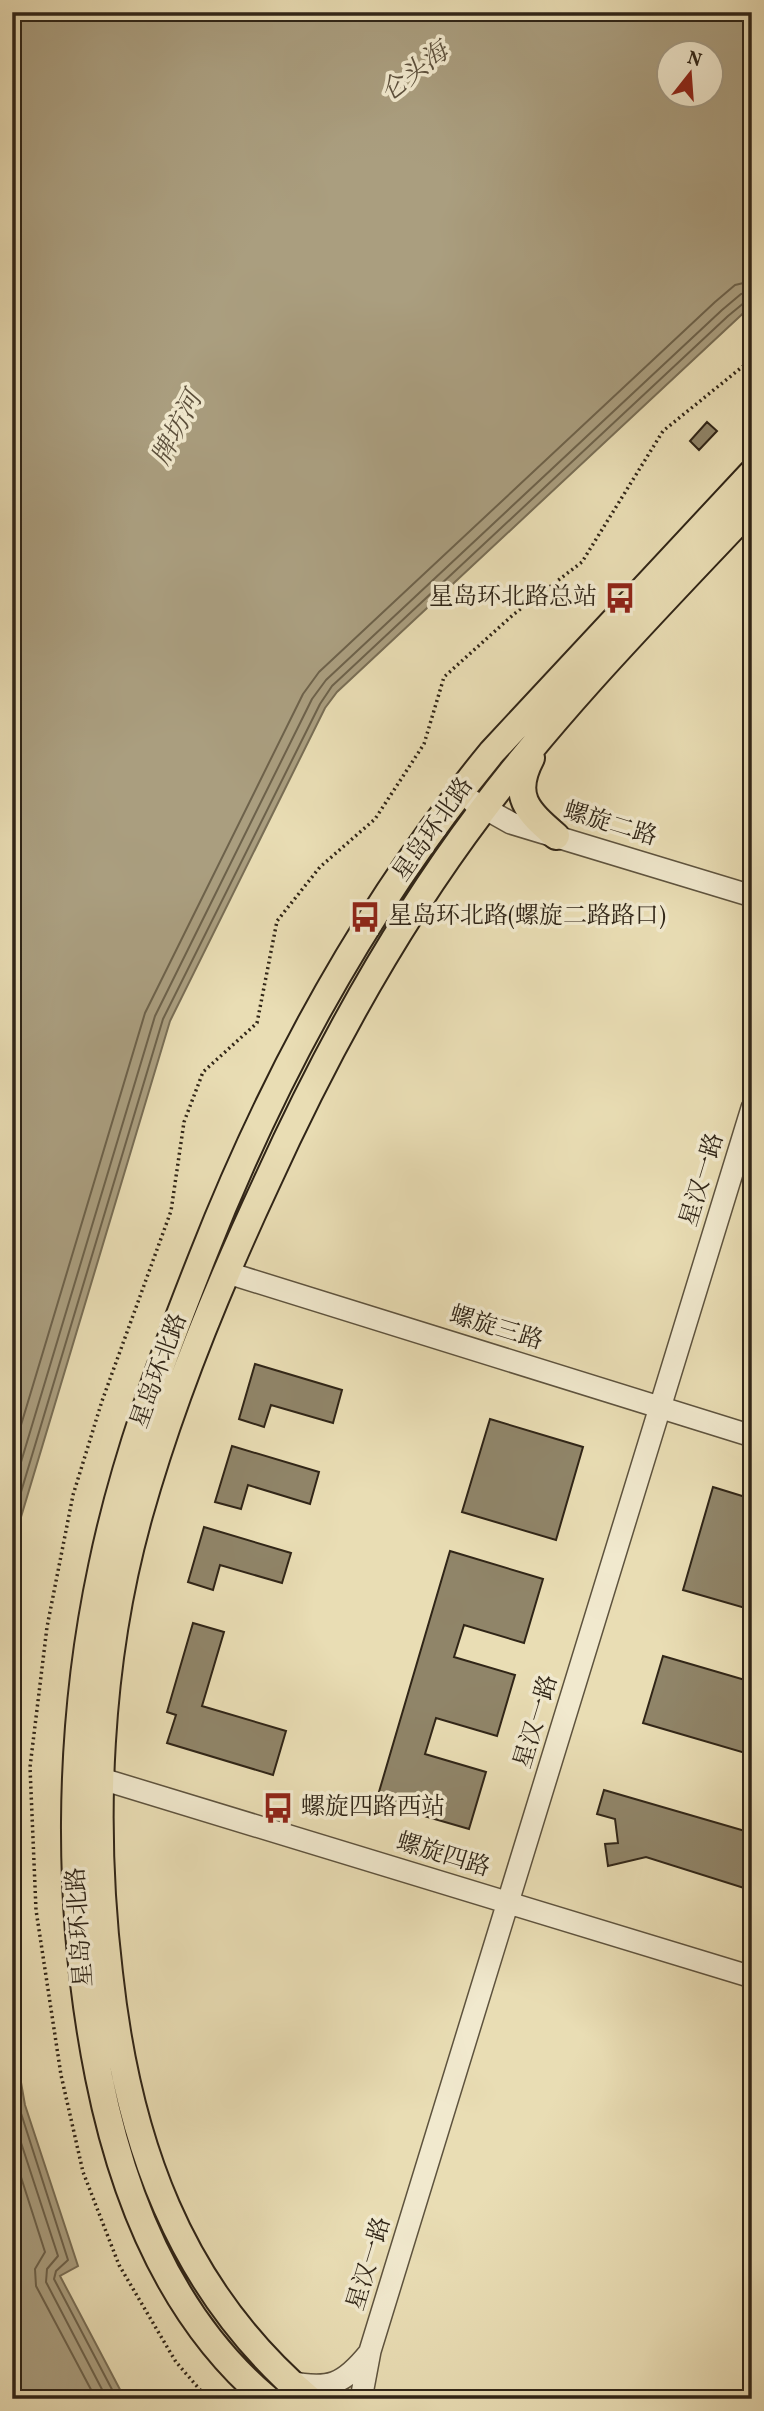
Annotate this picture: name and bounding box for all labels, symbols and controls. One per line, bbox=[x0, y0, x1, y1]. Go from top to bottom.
water label: 仑头海 bbox=[373, 32, 460, 111]
north arrow bbox=[656, 38, 726, 108]
text: N bbox=[684, 45, 705, 74]
water label: 牌坊河 bbox=[144, 383, 214, 472]
place label: 星岛环北路总站 bbox=[429, 581, 597, 615]
bus stop icon: 星岛环北路总站 bbox=[603, 581, 637, 615]
street label: 星岛环北路 bbox=[386, 771, 482, 889]
street label: 螺旋二路 bbox=[559, 795, 661, 855]
bus stop icon: 星岛环北路(螺旋二路路口) bbox=[348, 900, 382, 934]
place label: 星岛环北路(螺旋二路路口) bbox=[388, 900, 666, 934]
street label: 星汉一路 bbox=[673, 1129, 733, 1231]
street label: 螺旋三路 bbox=[445, 1299, 547, 1359]
street label: 星岛环北路 bbox=[124, 1309, 196, 1433]
street label: 星汉一路 bbox=[507, 1671, 567, 1773]
bus stop icon: 螺旋四路西站 bbox=[261, 1791, 295, 1825]
place label: 螺旋四路西站 bbox=[301, 1791, 445, 1825]
street label: 螺旋四路 bbox=[392, 1826, 494, 1886]
street label: 星岛环北路 bbox=[60, 1866, 102, 1988]
street label: 星汉一路 bbox=[340, 2213, 400, 2315]

